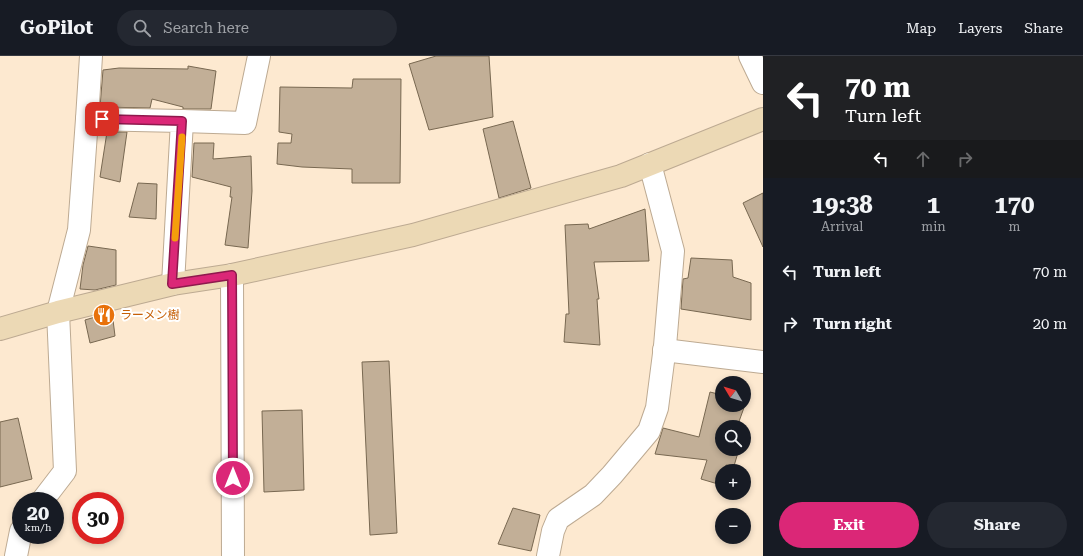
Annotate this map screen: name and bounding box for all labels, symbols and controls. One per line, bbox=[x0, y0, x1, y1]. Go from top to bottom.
search box bbox=[117, 10, 397, 46]
text: GoPilot bbox=[20, 16, 93, 39]
icon: search bbox=[131, 17, 153, 39]
text: Search here bbox=[163, 19, 249, 37]
text: Map bbox=[906, 20, 936, 36]
text: Layers bbox=[958, 20, 1002, 36]
text: Share bbox=[1024, 20, 1063, 36]
text: 70 m bbox=[845, 71, 910, 104]
icon: left bbox=[779, 72, 831, 124]
pin bbox=[85, 102, 119, 136]
text: Turn left bbox=[845, 105, 921, 126]
icon: arrive bbox=[91, 108, 113, 130]
icon: left bbox=[870, 148, 892, 170]
icon: ahead bbox=[912, 148, 934, 170]
icon: right bbox=[954, 148, 976, 170]
text: 19:38 bbox=[812, 191, 873, 219]
text: 1 bbox=[927, 191, 940, 219]
text: 170 bbox=[994, 191, 1035, 219]
text: Arrival bbox=[821, 219, 863, 234]
text: min bbox=[921, 219, 946, 234]
text: m bbox=[1008, 219, 1020, 234]
icon: left bbox=[779, 261, 801, 283]
text: Turn left bbox=[813, 263, 881, 281]
text: 70 m bbox=[1033, 263, 1067, 281]
restaurant icon: ラーメン樹 bbox=[91, 302, 117, 328]
place label: ラーメン樹 bbox=[120, 308, 180, 322]
icon: right bbox=[779, 313, 801, 335]
text: Turn right bbox=[813, 315, 892, 333]
text: 20 m bbox=[1033, 315, 1067, 333]
north arrow bbox=[715, 376, 751, 412]
map controls bbox=[715, 376, 751, 544]
button: search bbox=[715, 420, 751, 456]
position arrow bbox=[212, 457, 254, 499]
button: + bbox=[715, 464, 751, 500]
speed limit sign: 30 bbox=[72, 492, 124, 544]
text: 20 bbox=[27, 501, 49, 525]
button: Exit bbox=[779, 502, 919, 548]
button: Share bbox=[927, 502, 1067, 548]
button: − bbox=[715, 508, 751, 544]
text: km/h bbox=[25, 522, 51, 533]

